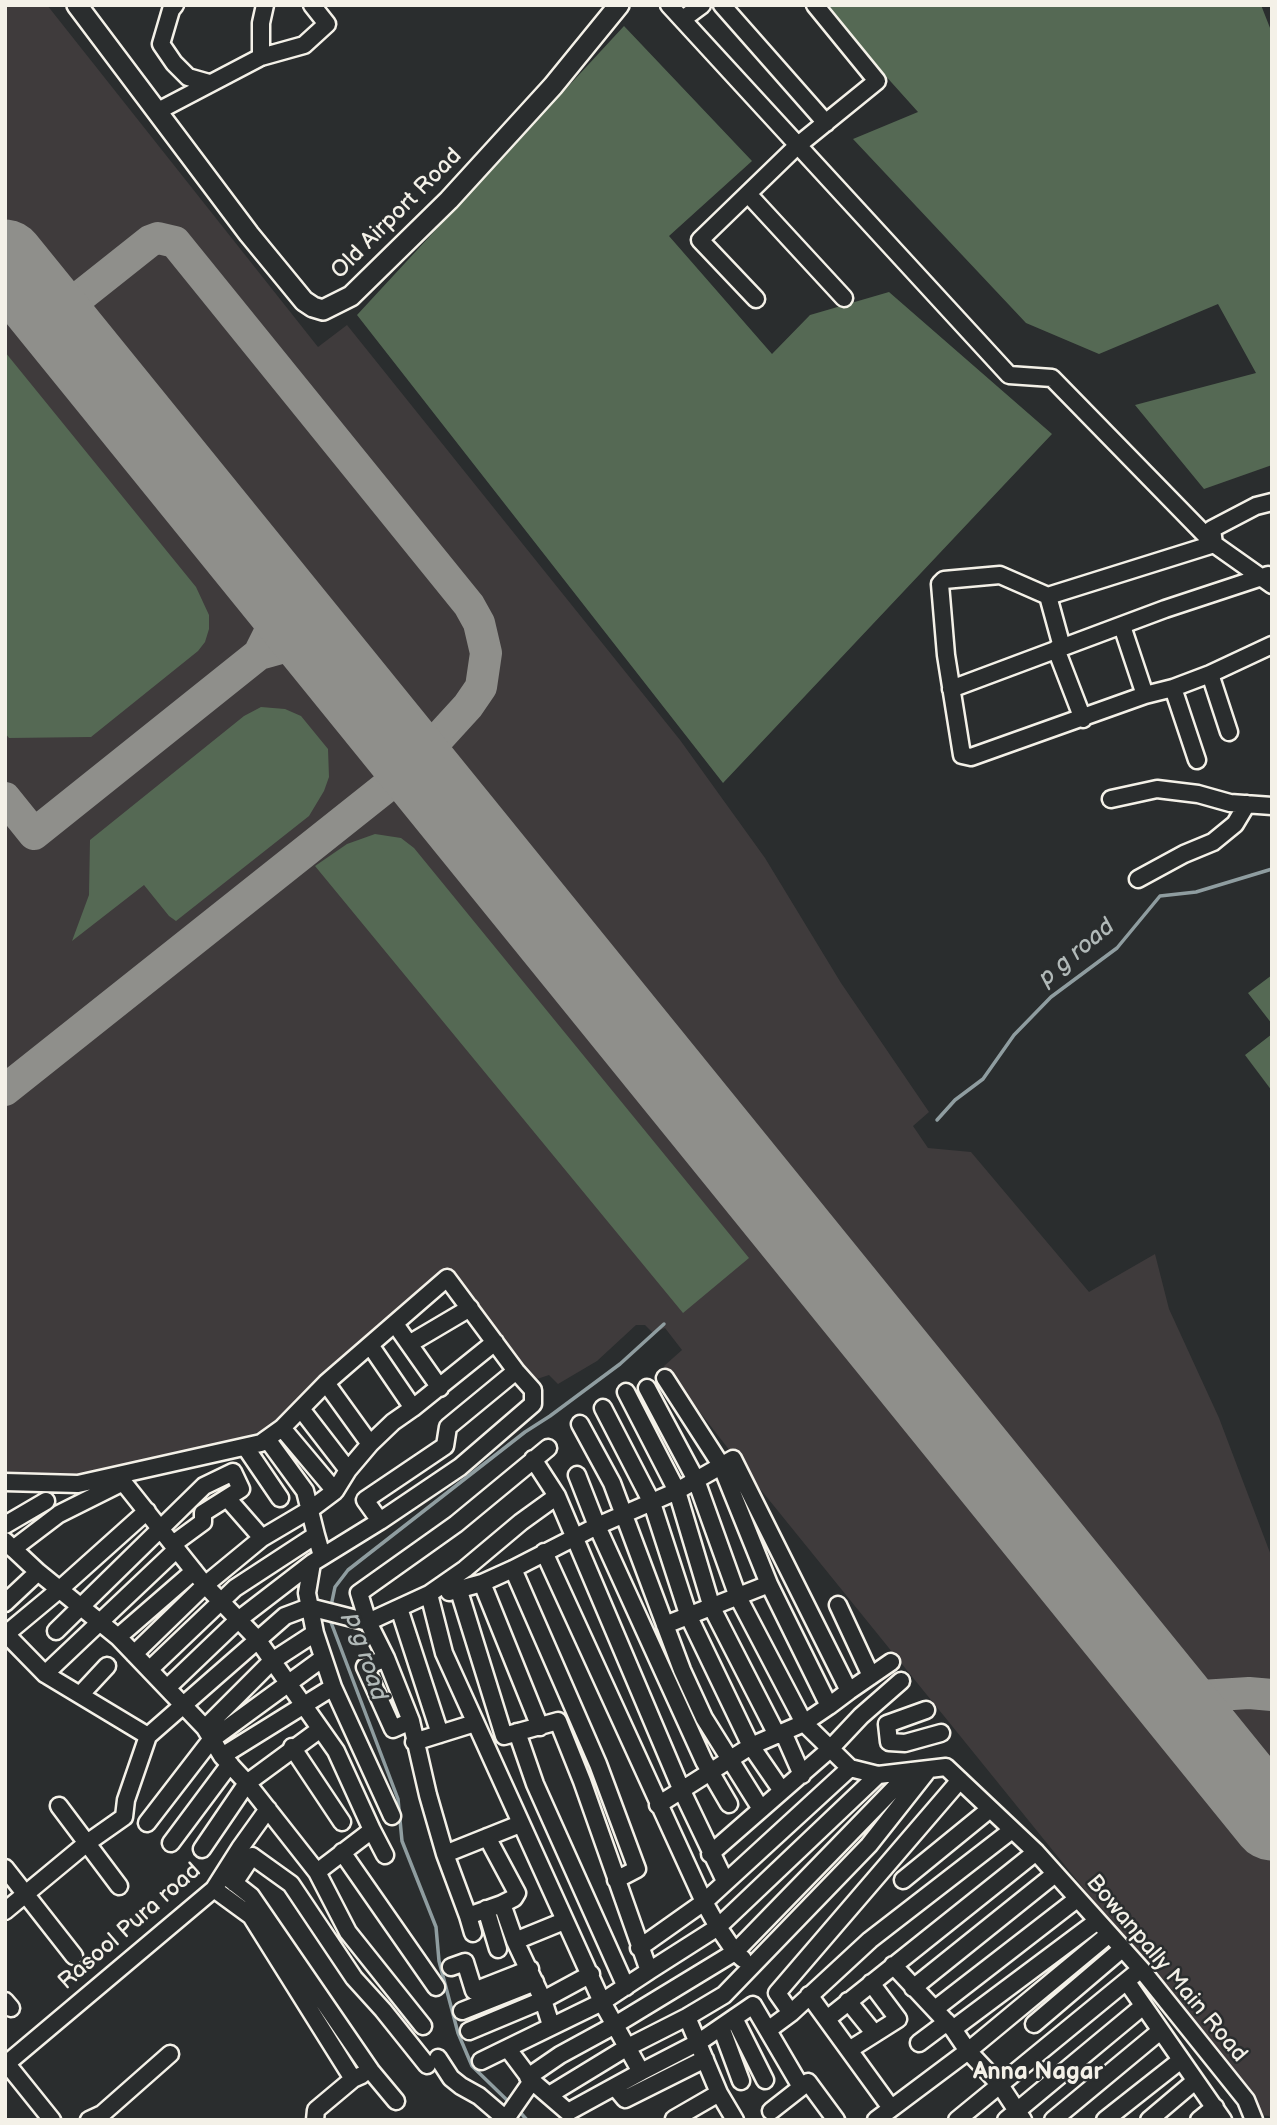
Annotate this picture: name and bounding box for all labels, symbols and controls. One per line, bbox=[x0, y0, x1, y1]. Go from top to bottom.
street label: Old Airport Road bbox=[326, 143, 468, 285]
water label: p g road bbox=[1033, 913, 1121, 993]
water label: p g road bbox=[337, 1610, 393, 1704]
street label: Rasool Pura road bbox=[53, 1858, 207, 1996]
street label: Bowanpally Main Road bbox=[1080, 1870, 1252, 2068]
district label: Anna Nagar bbox=[973, 2059, 1103, 2087]

